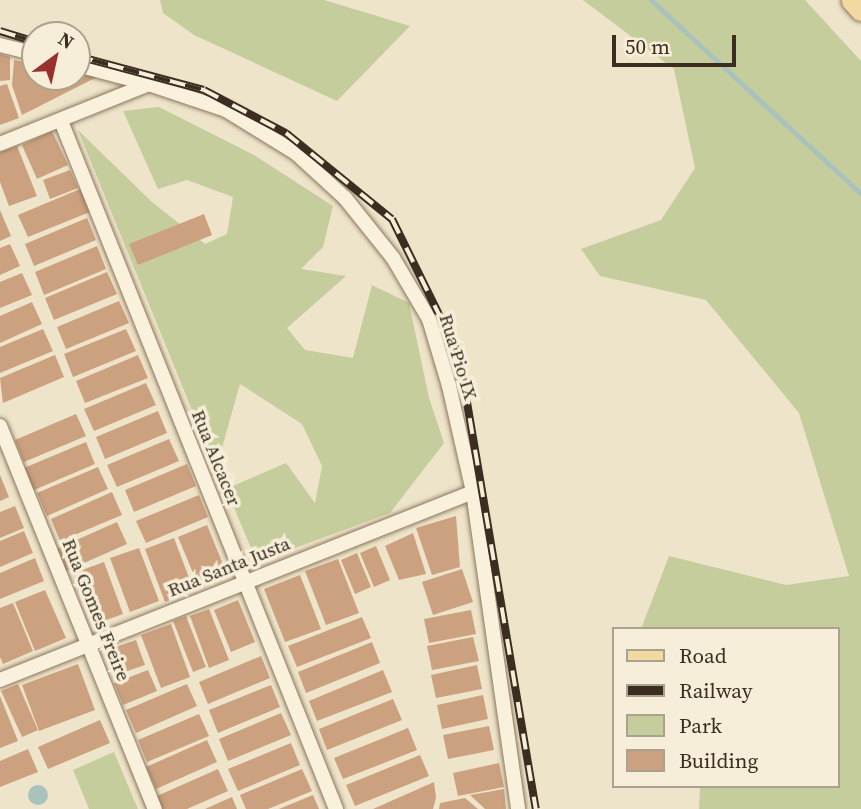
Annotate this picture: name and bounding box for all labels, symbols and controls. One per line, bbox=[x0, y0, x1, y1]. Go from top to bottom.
north arrow bbox=[21, 21, 91, 91]
scale bar bbox=[616, 21, 740, 65]
text: N bbox=[53, 25, 79, 55]
text: 50 m bbox=[625, 32, 670, 61]
street label: Rua Pio IX bbox=[434, 311, 482, 403]
street label: Rua Alcacer bbox=[186, 407, 246, 509]
street label: Rua Santa Justa bbox=[164, 532, 294, 602]
street label: Rua Gomes Freire bbox=[57, 535, 135, 685]
legend bbox=[612, 627, 840, 788]
text: Road bbox=[679, 641, 727, 670]
text: Railway bbox=[679, 676, 753, 705]
text: Park bbox=[679, 711, 722, 740]
text: Building bbox=[679, 746, 758, 775]

